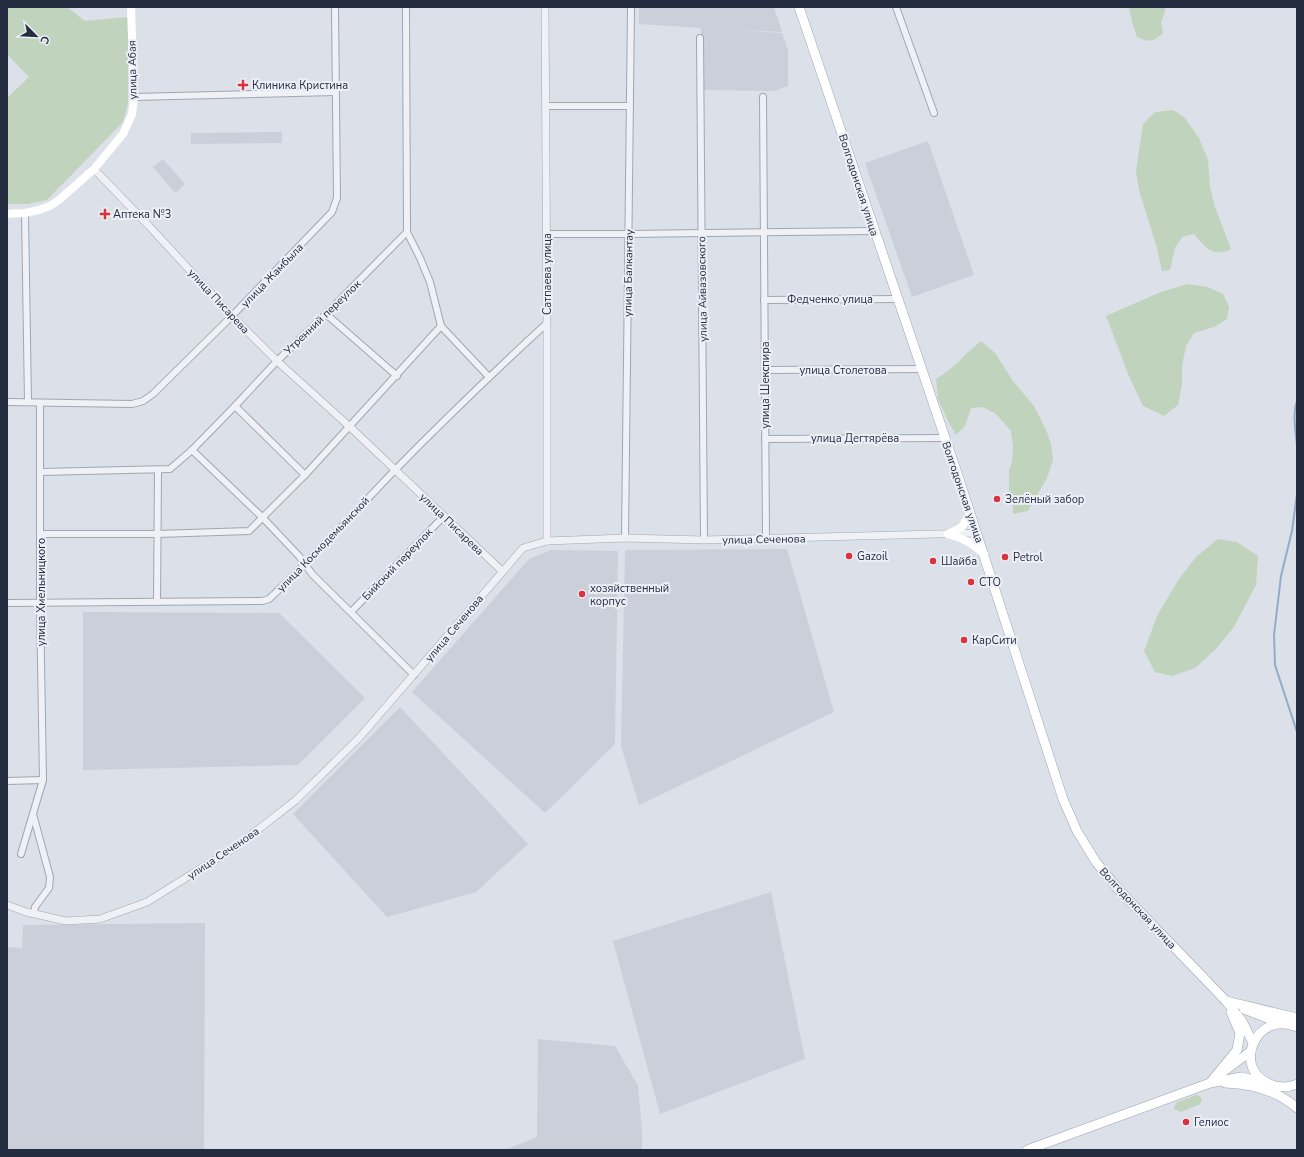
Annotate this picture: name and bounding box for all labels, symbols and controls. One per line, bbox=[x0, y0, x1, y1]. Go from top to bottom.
north arrow bbox=[16, 16, 56, 56]
text: С bbox=[36, 33, 53, 47]
street label: улица Абая bbox=[124, 40, 141, 100]
place label: Клиника Кристина bbox=[252, 78, 348, 93]
marker: Клиника Кристина bbox=[237, 79, 249, 91]
street label: Волгодонская улица bbox=[835, 132, 882, 238]
place label: Аптека №3 bbox=[113, 207, 171, 222]
marker: Аптека №3 bbox=[100, 209, 110, 219]
street label: улица Балкантау bbox=[620, 229, 637, 317]
street label: Сатпаева улица bbox=[540, 233, 555, 315]
street label: улица Айвазовского bbox=[694, 236, 711, 342]
street label: улица Жамбыла bbox=[238, 240, 307, 311]
street label: улица Писарева bbox=[185, 266, 253, 337]
street label: Утренний переулок bbox=[280, 277, 364, 359]
street label: Федченко улица bbox=[787, 292, 873, 307]
street label: улица Шекспира bbox=[758, 341, 773, 429]
street label: улица Столетова bbox=[799, 363, 887, 378]
street label: улица Дегтярёва bbox=[811, 431, 899, 446]
street label: Волгодонская улица bbox=[938, 439, 987, 545]
street label: улица Писарева bbox=[416, 490, 487, 559]
place label: Зелёный забор bbox=[1005, 492, 1084, 507]
street label: улица Космодемьянской bbox=[274, 493, 373, 595]
marker: Зелёный забор bbox=[992, 494, 1002, 504]
street label: Бийский переулок bbox=[359, 525, 436, 604]
street label: улица Сеченова bbox=[722, 531, 806, 548]
street label: улица Хмельницкого bbox=[34, 538, 49, 646]
place label: Gazoil bbox=[857, 549, 888, 564]
place label: Petrol bbox=[1013, 550, 1043, 565]
marker: Gazoil bbox=[844, 551, 854, 561]
marker: Petrol bbox=[1000, 552, 1010, 562]
place label: Шайба bbox=[941, 554, 977, 569]
marker: Шайба bbox=[928, 556, 938, 566]
place label: СТО bbox=[979, 575, 1001, 590]
marker: СТО bbox=[966, 577, 976, 587]
place label: хозяйственный корпус bbox=[590, 581, 669, 609]
marker: хозяйственный корпус bbox=[577, 589, 587, 599]
street label: улица Сеченова bbox=[422, 591, 487, 665]
place label: КарСити bbox=[972, 633, 1017, 648]
marker: КарСити bbox=[959, 635, 969, 645]
street label: улица Сеченова bbox=[184, 824, 262, 883]
street label: Волгодонская улица bbox=[1096, 864, 1179, 952]
place label: Гелиос bbox=[1194, 1115, 1229, 1130]
marker: Гелиос bbox=[1181, 1117, 1191, 1127]

